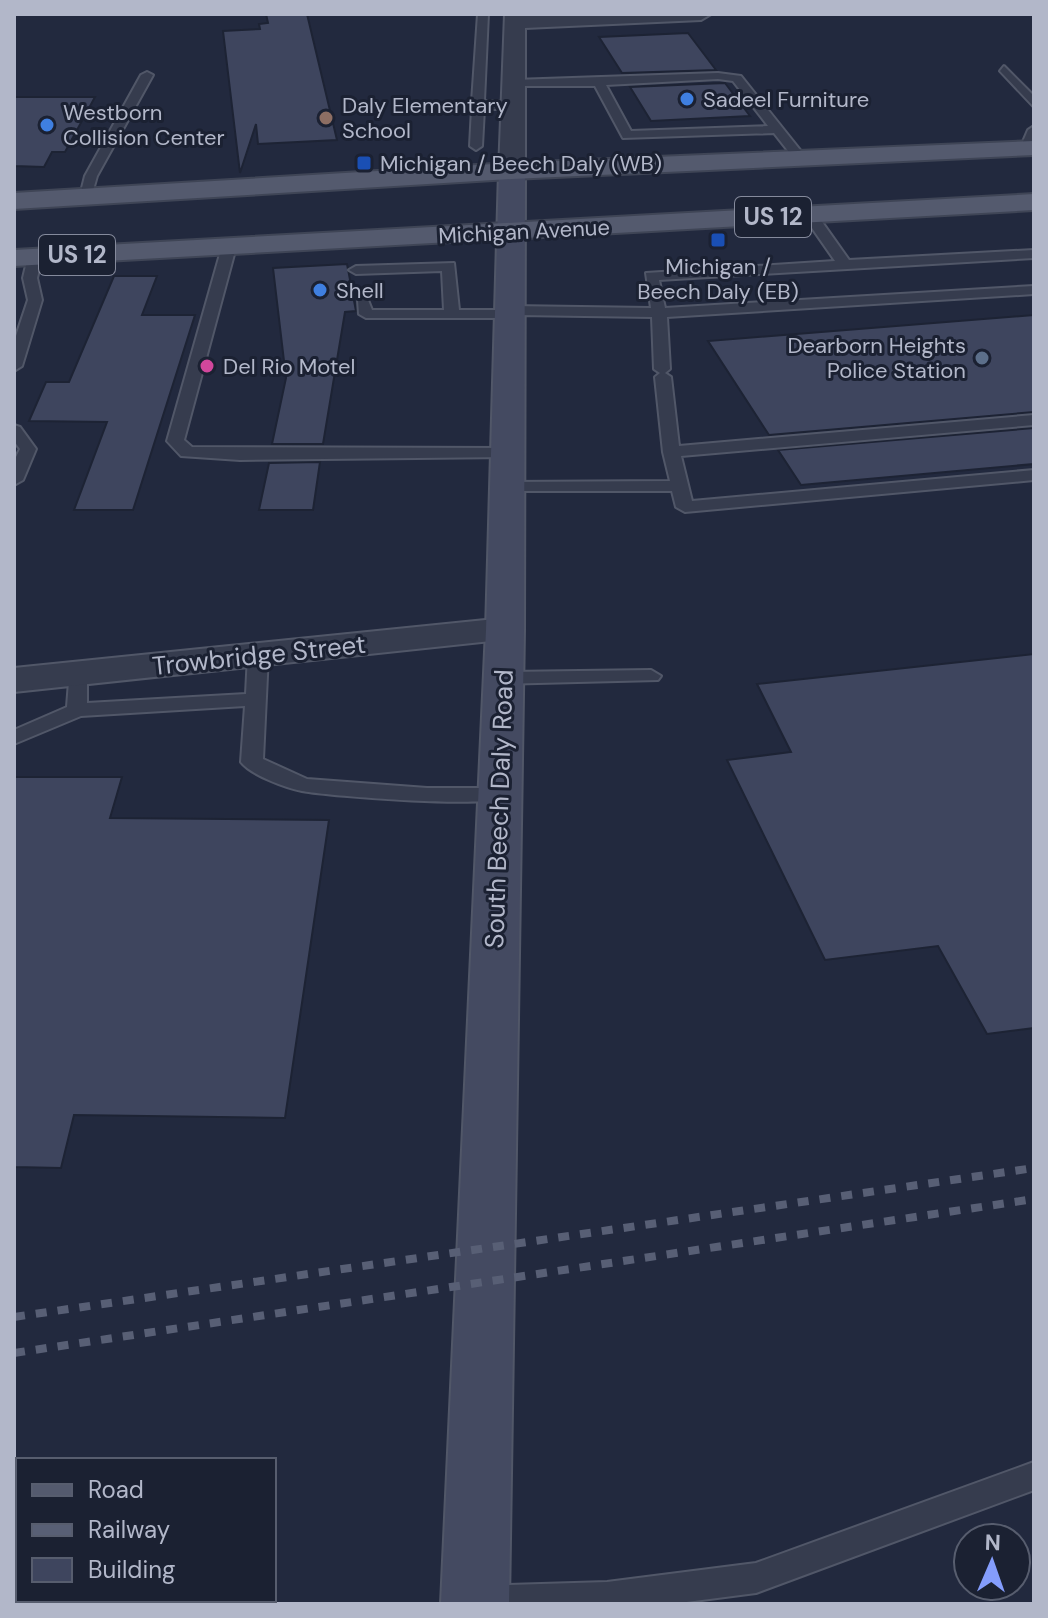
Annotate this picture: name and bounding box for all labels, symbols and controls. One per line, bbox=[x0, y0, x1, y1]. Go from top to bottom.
place label: Sadeel Furniture bbox=[703, 85, 869, 114]
marker: Sadeel Furniture bbox=[678, 90, 696, 108]
place label: Daly Elementary School bbox=[342, 91, 508, 145]
place label: Westborn Collision Center bbox=[63, 98, 225, 152]
marker: Daly Elementary School bbox=[317, 109, 335, 127]
marker: Westborn Collision Center bbox=[38, 116, 56, 134]
place label: Michigan / Beech Daly (WB) bbox=[380, 149, 662, 178]
marker: Michigan / Beech Daly (WB) bbox=[355, 154, 373, 172]
road number: US 12 bbox=[735, 197, 811, 237]
street label: Michigan Avenue bbox=[437, 213, 611, 250]
marker: Michigan / Beech Daly (EB) bbox=[709, 231, 727, 249]
road number: US 12 bbox=[39, 235, 115, 275]
place label: Michigan / Beech Daly (EB) bbox=[637, 252, 799, 306]
place label: Shell bbox=[336, 276, 384, 305]
marker: Shell bbox=[311, 281, 329, 299]
place label: Dearborn Heights Police Station bbox=[787, 331, 966, 385]
marker: Dearborn Heights Police Station bbox=[973, 349, 991, 367]
place label: Del Rio Motel bbox=[223, 352, 355, 381]
marker: Del Rio Motel bbox=[198, 357, 216, 375]
street label: Trowbridge Street bbox=[150, 627, 368, 683]
street label: South Beech Daly Road bbox=[477, 669, 521, 949]
legend bbox=[16, 1458, 276, 1602]
text: Road bbox=[88, 1474, 144, 1505]
text: Railway bbox=[88, 1514, 170, 1545]
north arrow bbox=[952, 1522, 1032, 1602]
text: N bbox=[984, 1528, 1001, 1557]
text: Building bbox=[88, 1554, 175, 1585]

